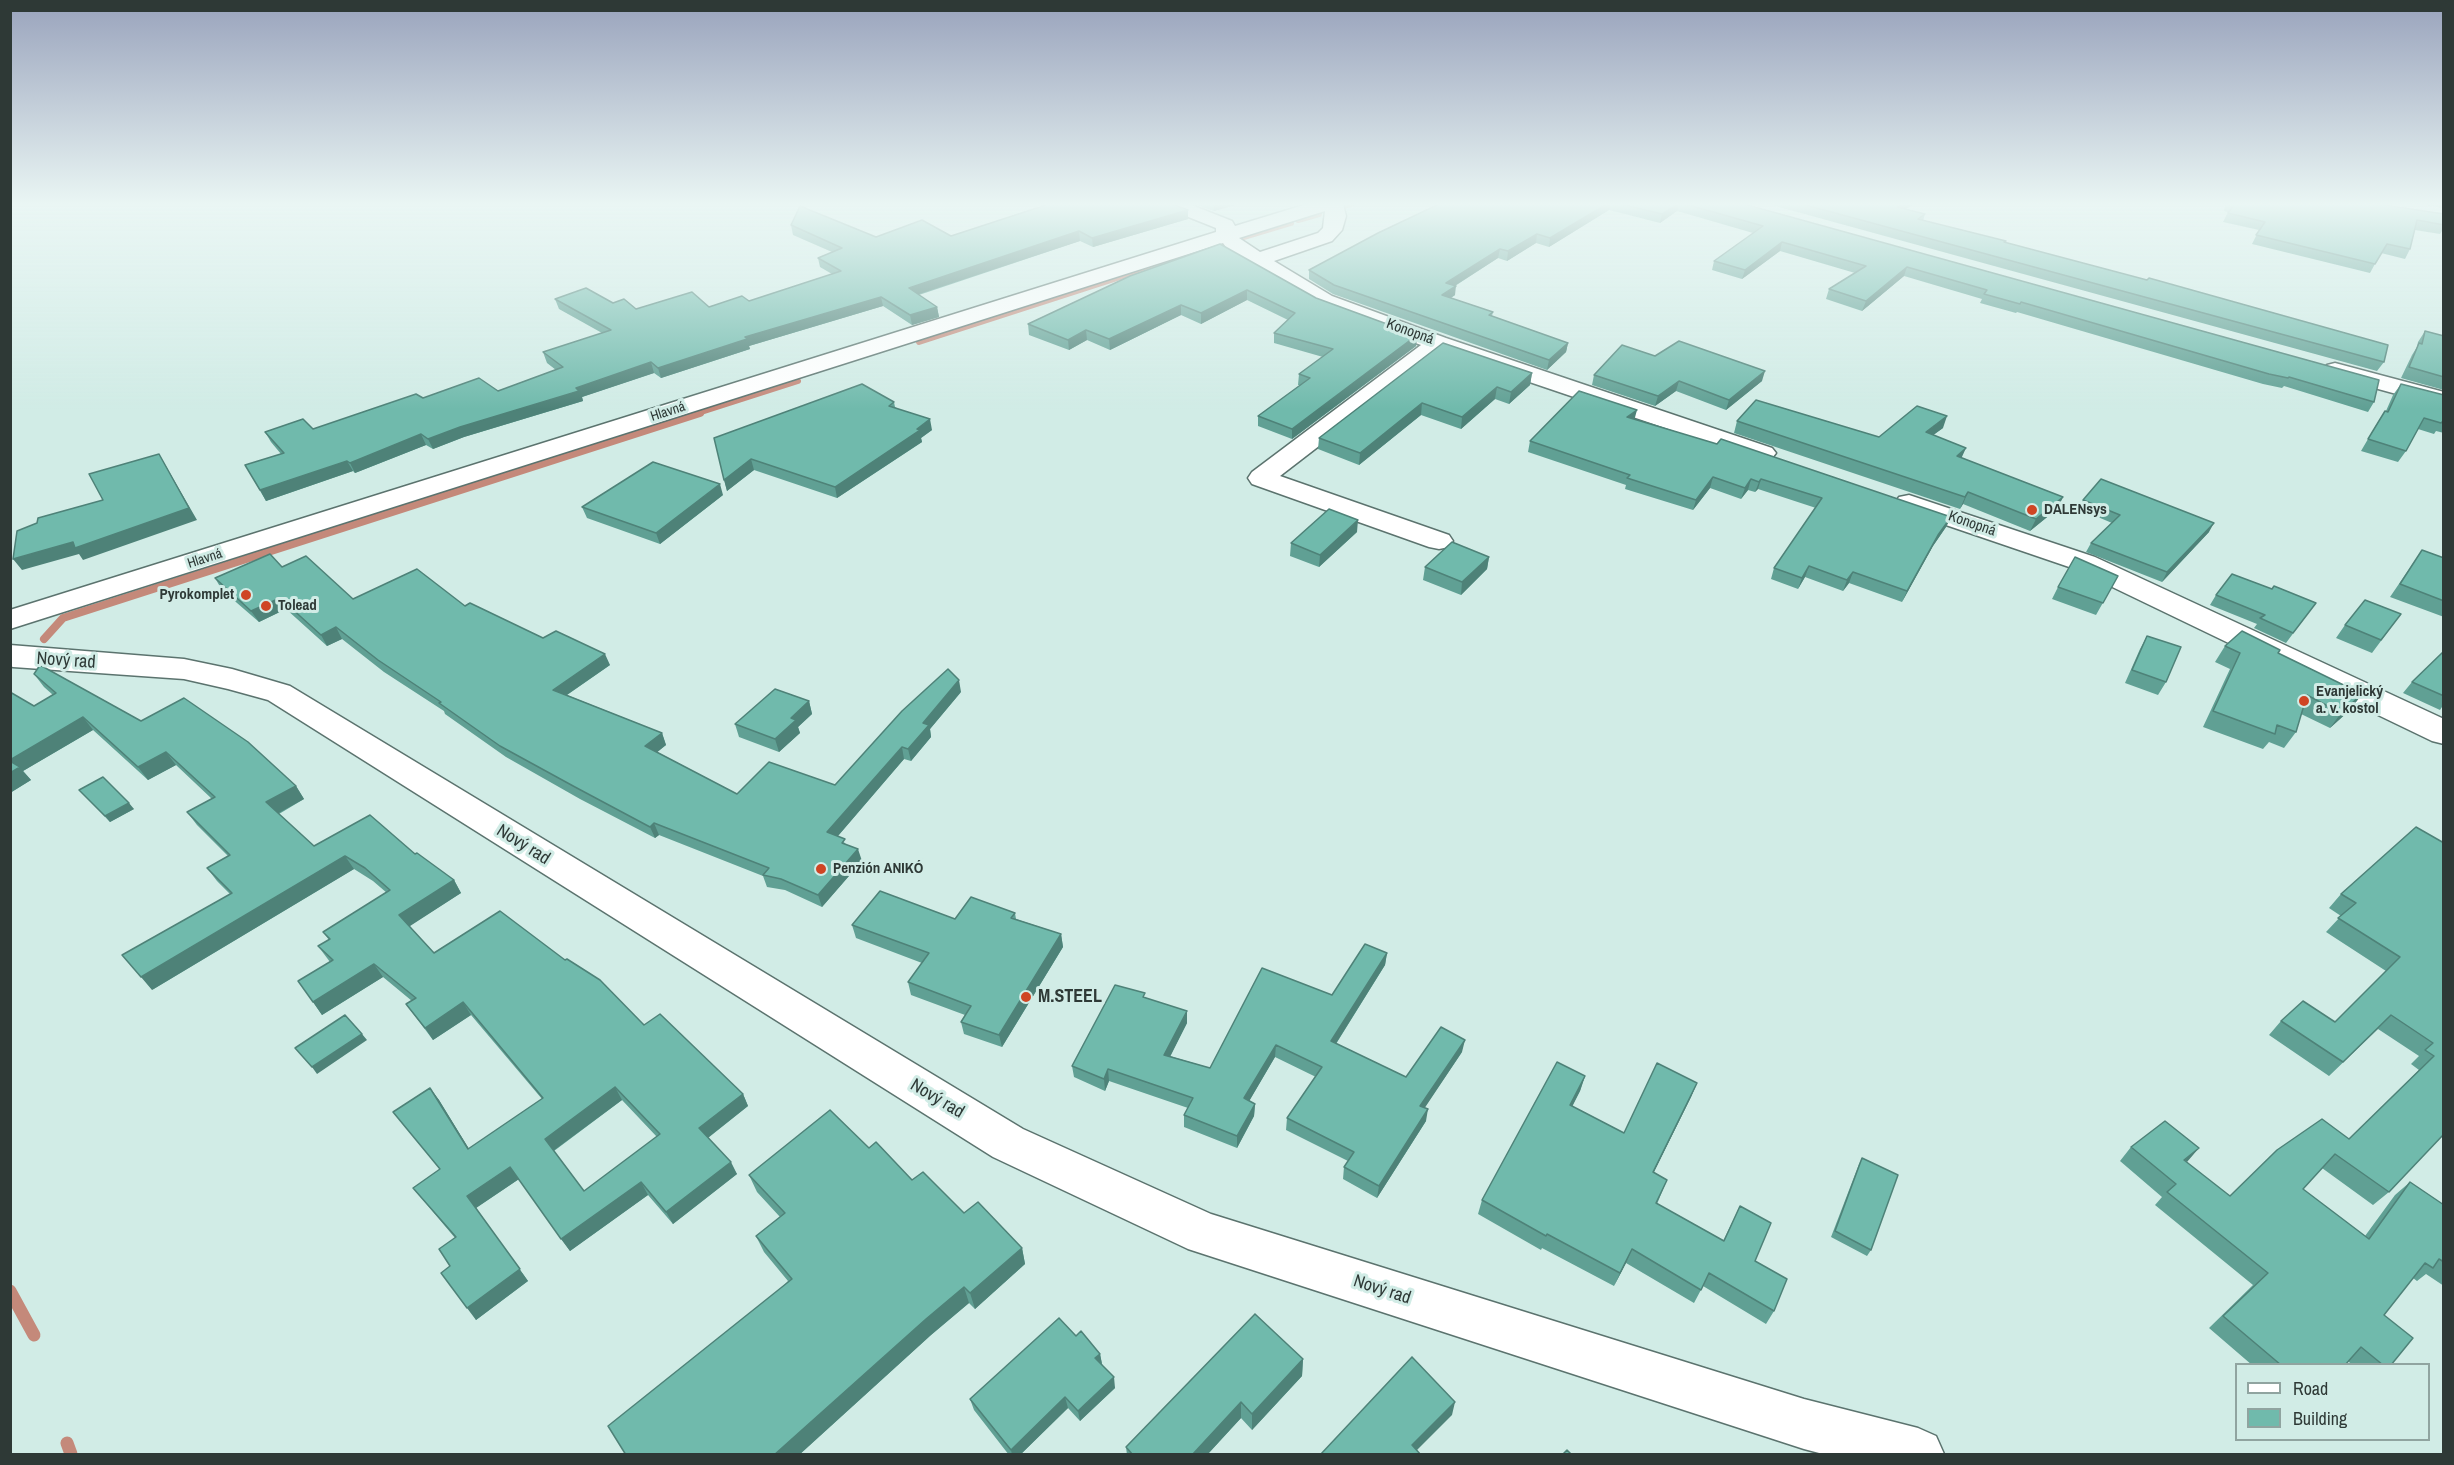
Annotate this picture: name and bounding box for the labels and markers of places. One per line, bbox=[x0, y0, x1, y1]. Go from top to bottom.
place label: DALENsys bbox=[2044, 501, 2107, 519]
marker: DALENsys bbox=[2025, 503, 2039, 517]
place label: Pyrokomplet bbox=[159, 586, 234, 604]
marker: Pyrokomplet bbox=[239, 588, 253, 602]
place label: Tolead bbox=[278, 597, 317, 615]
marker: Tolead bbox=[259, 599, 273, 613]
place label: Evanjelický a. v. kostol bbox=[2316, 683, 2383, 718]
marker: Evanjelický a. v. kostol bbox=[2297, 694, 2311, 708]
place label: Penzión ANIKÓ bbox=[833, 860, 923, 878]
marker: Penzión ANIKÓ bbox=[814, 862, 828, 876]
place label: M.STEEL bbox=[1038, 986, 1102, 1008]
marker: M.STEEL bbox=[1019, 990, 1033, 1004]

